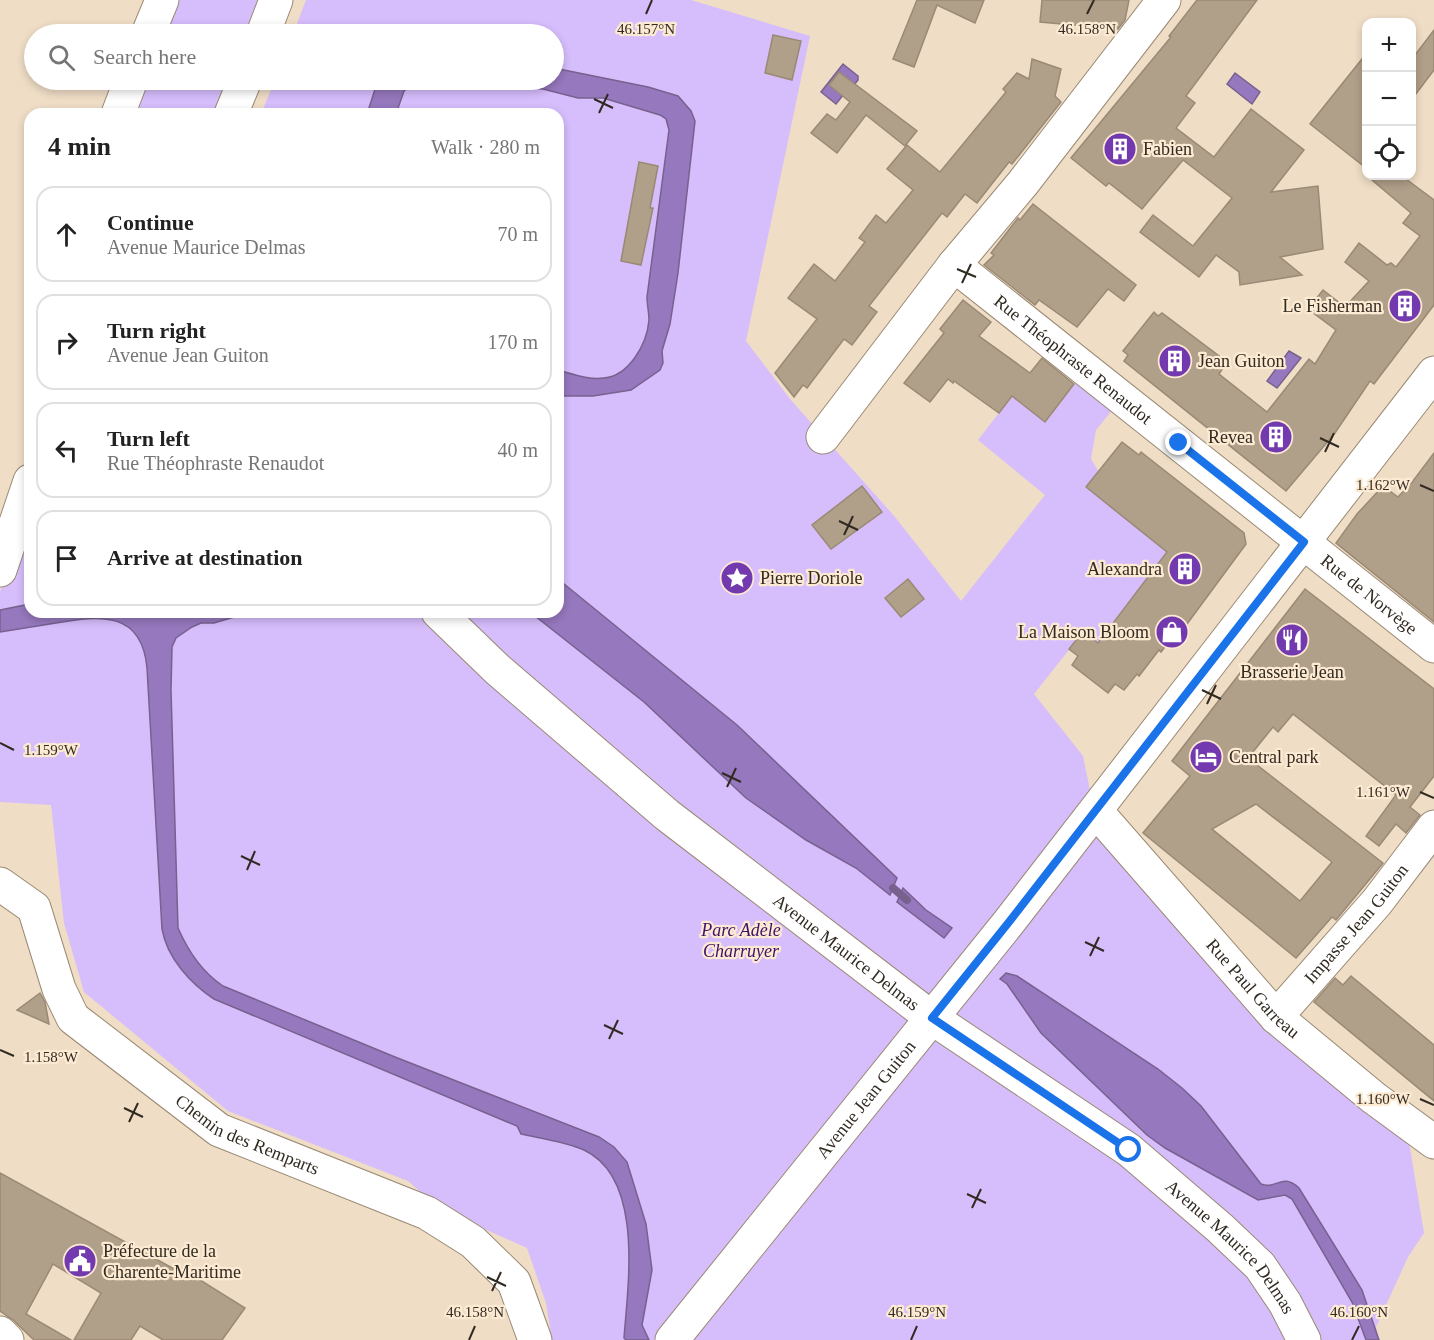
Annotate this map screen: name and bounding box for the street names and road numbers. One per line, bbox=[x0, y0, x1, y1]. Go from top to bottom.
street label: Rue Théophraste Renaudot bbox=[990, 291, 1156, 428]
street label: Rue de Norvège bbox=[1317, 550, 1421, 639]
street label: Impasse Jean Guiton bbox=[1300, 860, 1412, 988]
street label: Avenue Maurice Delmas bbox=[769, 890, 923, 1015]
street label: Rue Paul Garreau bbox=[1202, 935, 1304, 1042]
street label: Avenue Jean Guiton bbox=[812, 1036, 919, 1162]
street label: Chemin des Remparts bbox=[172, 1090, 322, 1179]
street label: Avenue Maurice Delmas bbox=[1162, 1176, 1299, 1317]

